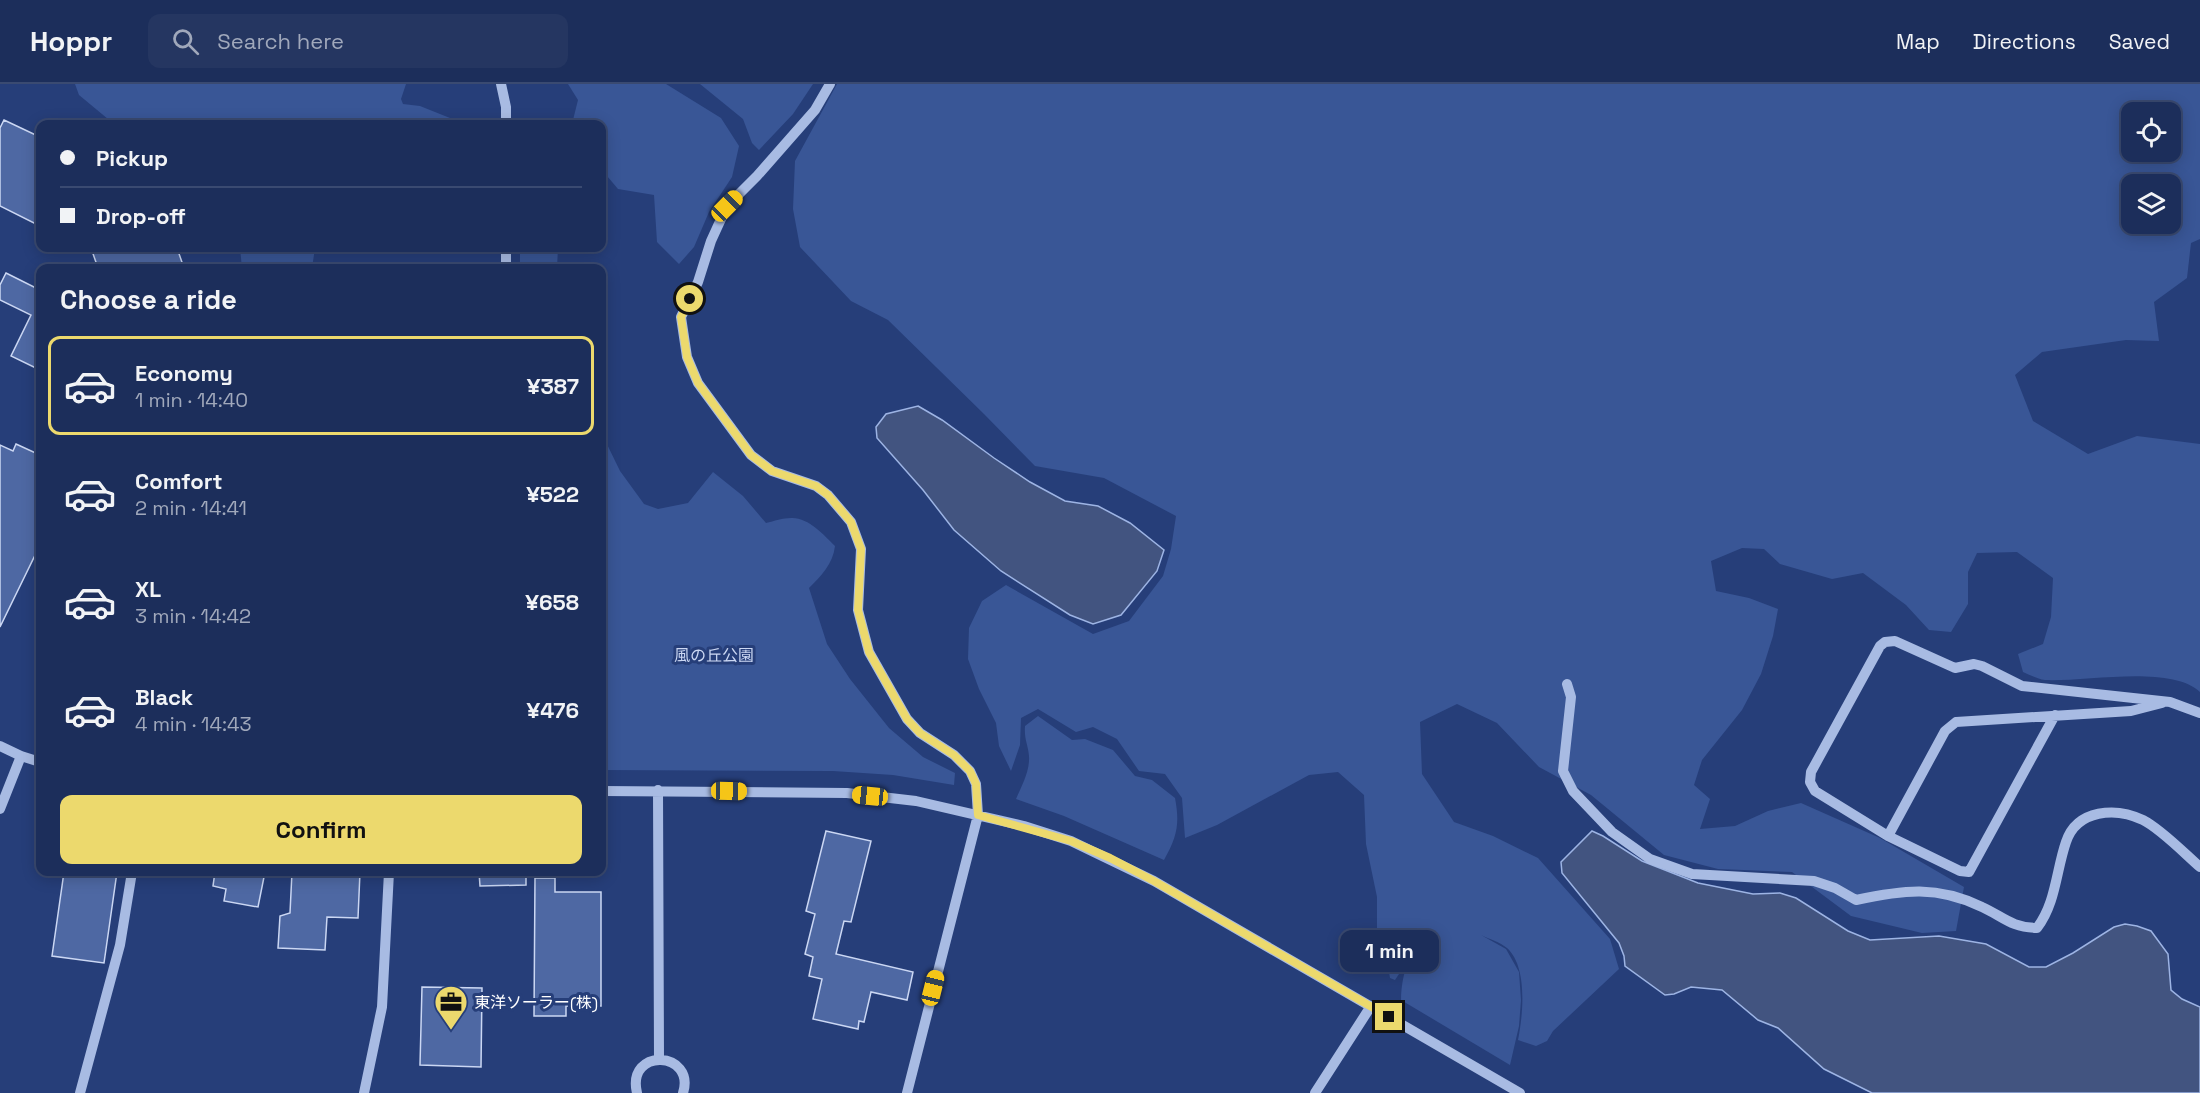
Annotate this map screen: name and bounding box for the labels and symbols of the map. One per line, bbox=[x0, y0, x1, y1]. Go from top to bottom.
car bbox=[708, 187, 746, 225]
route start bbox=[676, 285, 703, 312]
park label: 風の丘公園 bbox=[674, 645, 754, 666]
car bbox=[711, 782, 747, 800]
car bbox=[851, 785, 889, 807]
callout: 1 min bbox=[1340, 930, 1438, 972]
car bbox=[920, 968, 946, 1008]
office icon: 東洋ソーラー(株) bbox=[433, 984, 469, 1031]
place label: 東洋ソーラー(株) bbox=[474, 992, 598, 1013]
route end bbox=[1375, 1003, 1402, 1030]

